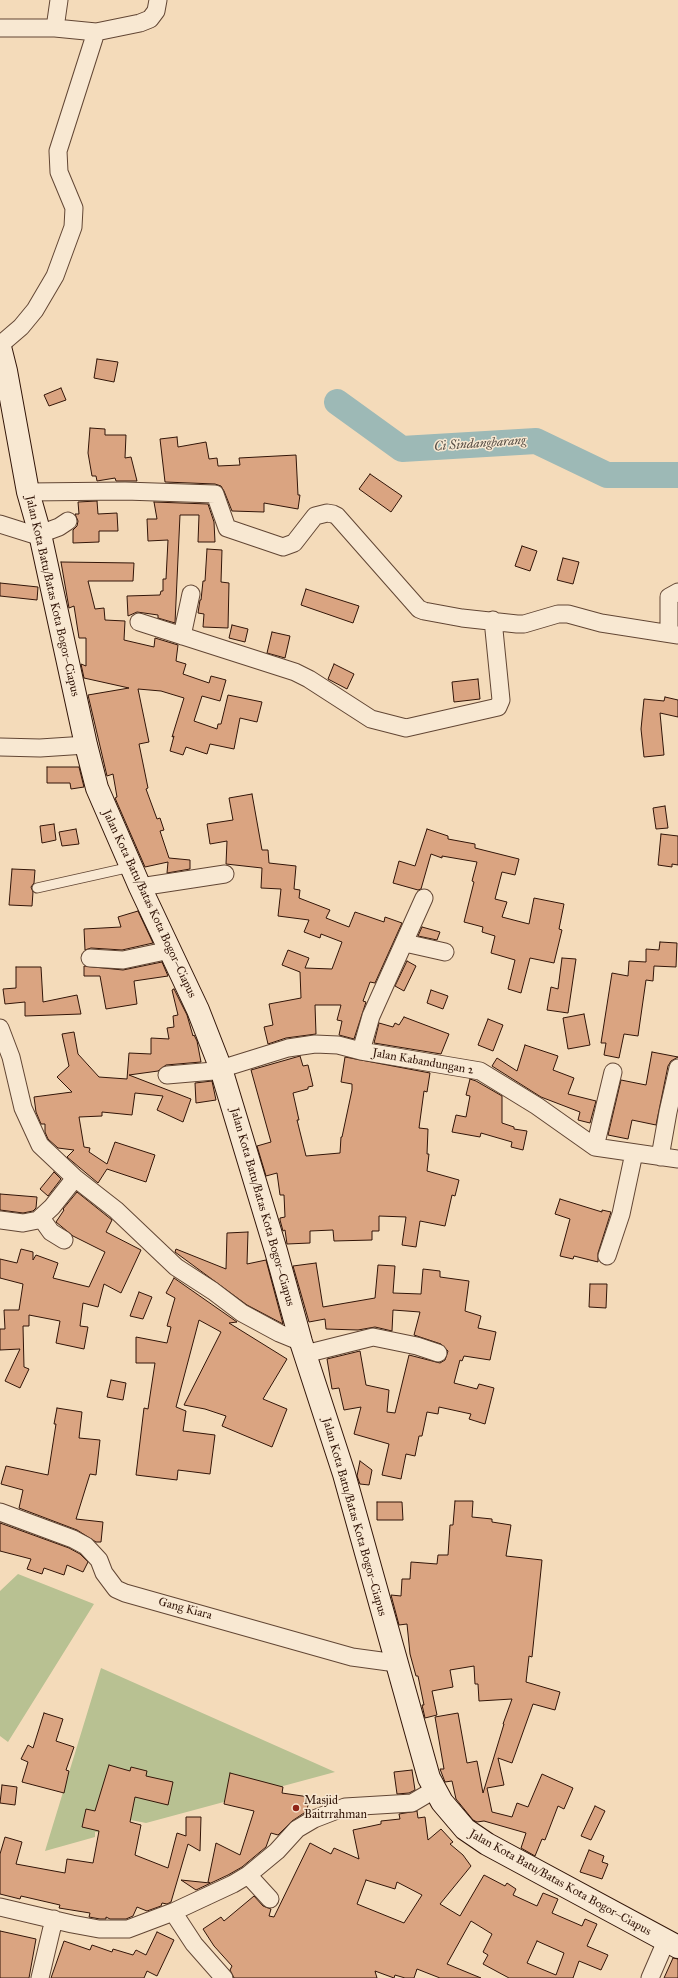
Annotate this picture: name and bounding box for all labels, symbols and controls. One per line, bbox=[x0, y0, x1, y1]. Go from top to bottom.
water label: Ci Sindangbarang bbox=[433, 433, 527, 455]
street label: Jalan Kota Batu/Batas Kota Bogor–Ciapus bbox=[22, 494, 82, 698]
street label: Jalan Kota Batu/Batas Kota Bogor–Ciapus bbox=[99, 808, 199, 1000]
street label: Jalan Kabandungan 2 bbox=[371, 1046, 475, 1078]
street label: Jalan Kota Batu/Batas Kota Bogor–Ciapus bbox=[227, 1106, 297, 1308]
street label: Jalan Kota Batu/Batas Kota Bogor–Ciapus bbox=[319, 1416, 389, 1618]
street label: Gang Kiara bbox=[157, 1595, 213, 1623]
place label: Masjid Baitrrahman bbox=[304, 1794, 367, 1822]
marker: Masjid Baitrrahman bbox=[291, 1803, 301, 1813]
street label: Jalan Kota Batu/Batas Kota Bogor–Ciapus bbox=[467, 1827, 653, 1939]

